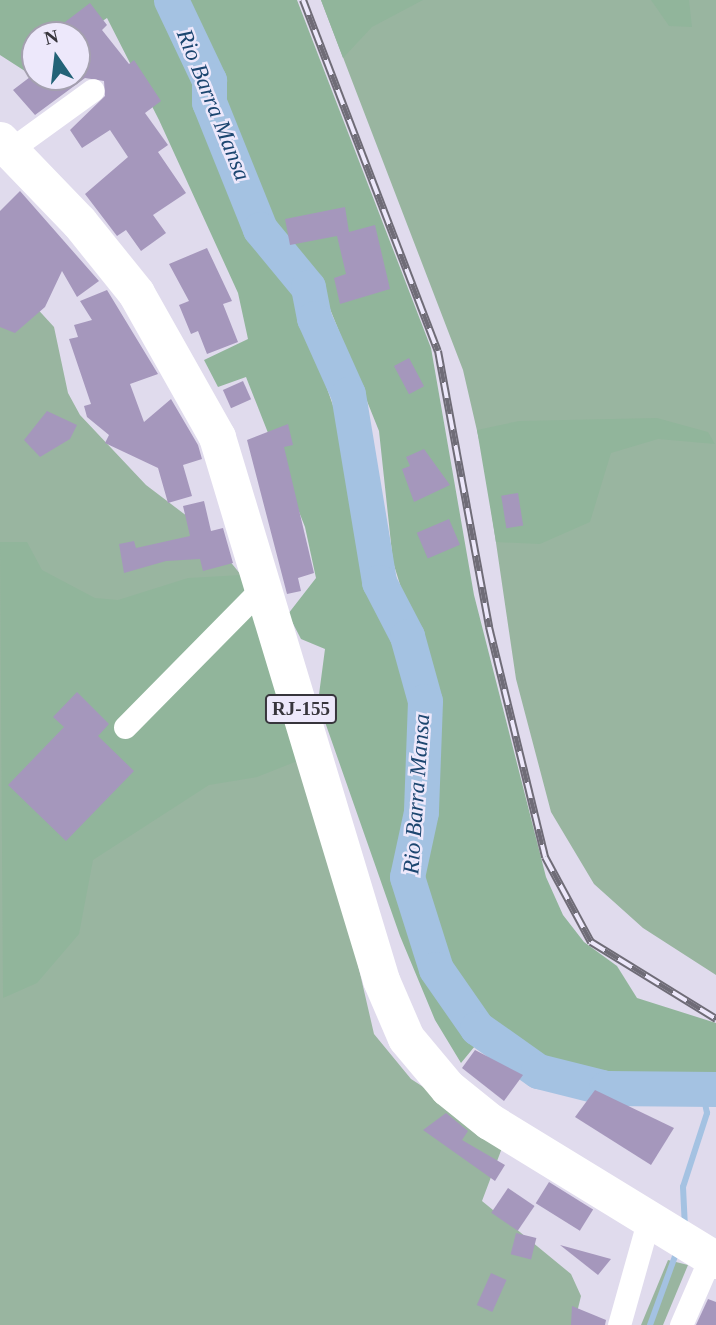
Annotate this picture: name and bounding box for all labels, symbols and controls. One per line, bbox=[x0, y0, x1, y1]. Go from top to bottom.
north arrow bbox=[21, 21, 91, 91]
text: N bbox=[42, 25, 60, 49]
water label: Rio Barra Mansa bbox=[170, 25, 256, 185]
road number: RJ-155 bbox=[264, 694, 338, 724]
water label: Rio Barra Mansa bbox=[398, 713, 436, 875]

